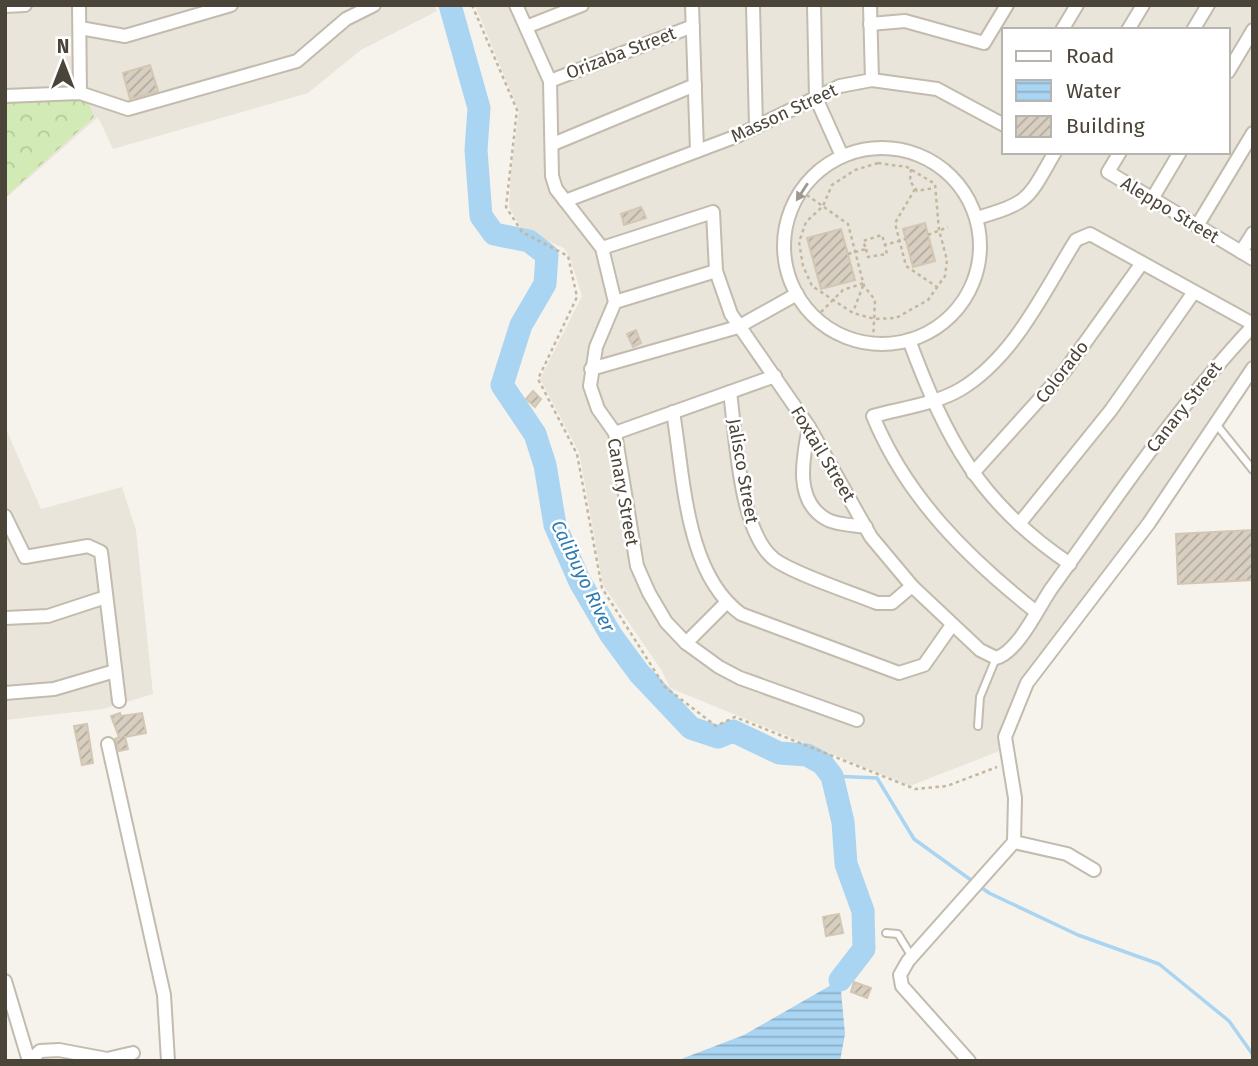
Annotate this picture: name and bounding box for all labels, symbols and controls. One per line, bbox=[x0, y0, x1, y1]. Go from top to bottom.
street label: Orizaba Street bbox=[563, 22, 679, 84]
north arrow bbox=[28, 28, 98, 98]
legend bbox=[1002, 28, 1230, 154]
text: N bbox=[57, 35, 69, 58]
text: Road bbox=[1066, 43, 1114, 69]
text: Water bbox=[1066, 78, 1121, 104]
street label: Masson Street bbox=[727, 79, 841, 147]
text: Building bbox=[1066, 113, 1145, 139]
street label: Aleppo Street bbox=[1117, 172, 1224, 248]
one-way arrow bbox=[796, 182, 809, 201]
street label: Colorado bbox=[1031, 336, 1093, 408]
street label: Canary Street bbox=[1142, 357, 1227, 457]
street label: Foxtail Street bbox=[786, 402, 860, 506]
street label: Jalisco Street bbox=[723, 417, 763, 526]
street label: Canary Street bbox=[603, 436, 643, 548]
water label: Calibuyo River bbox=[546, 516, 620, 636]

